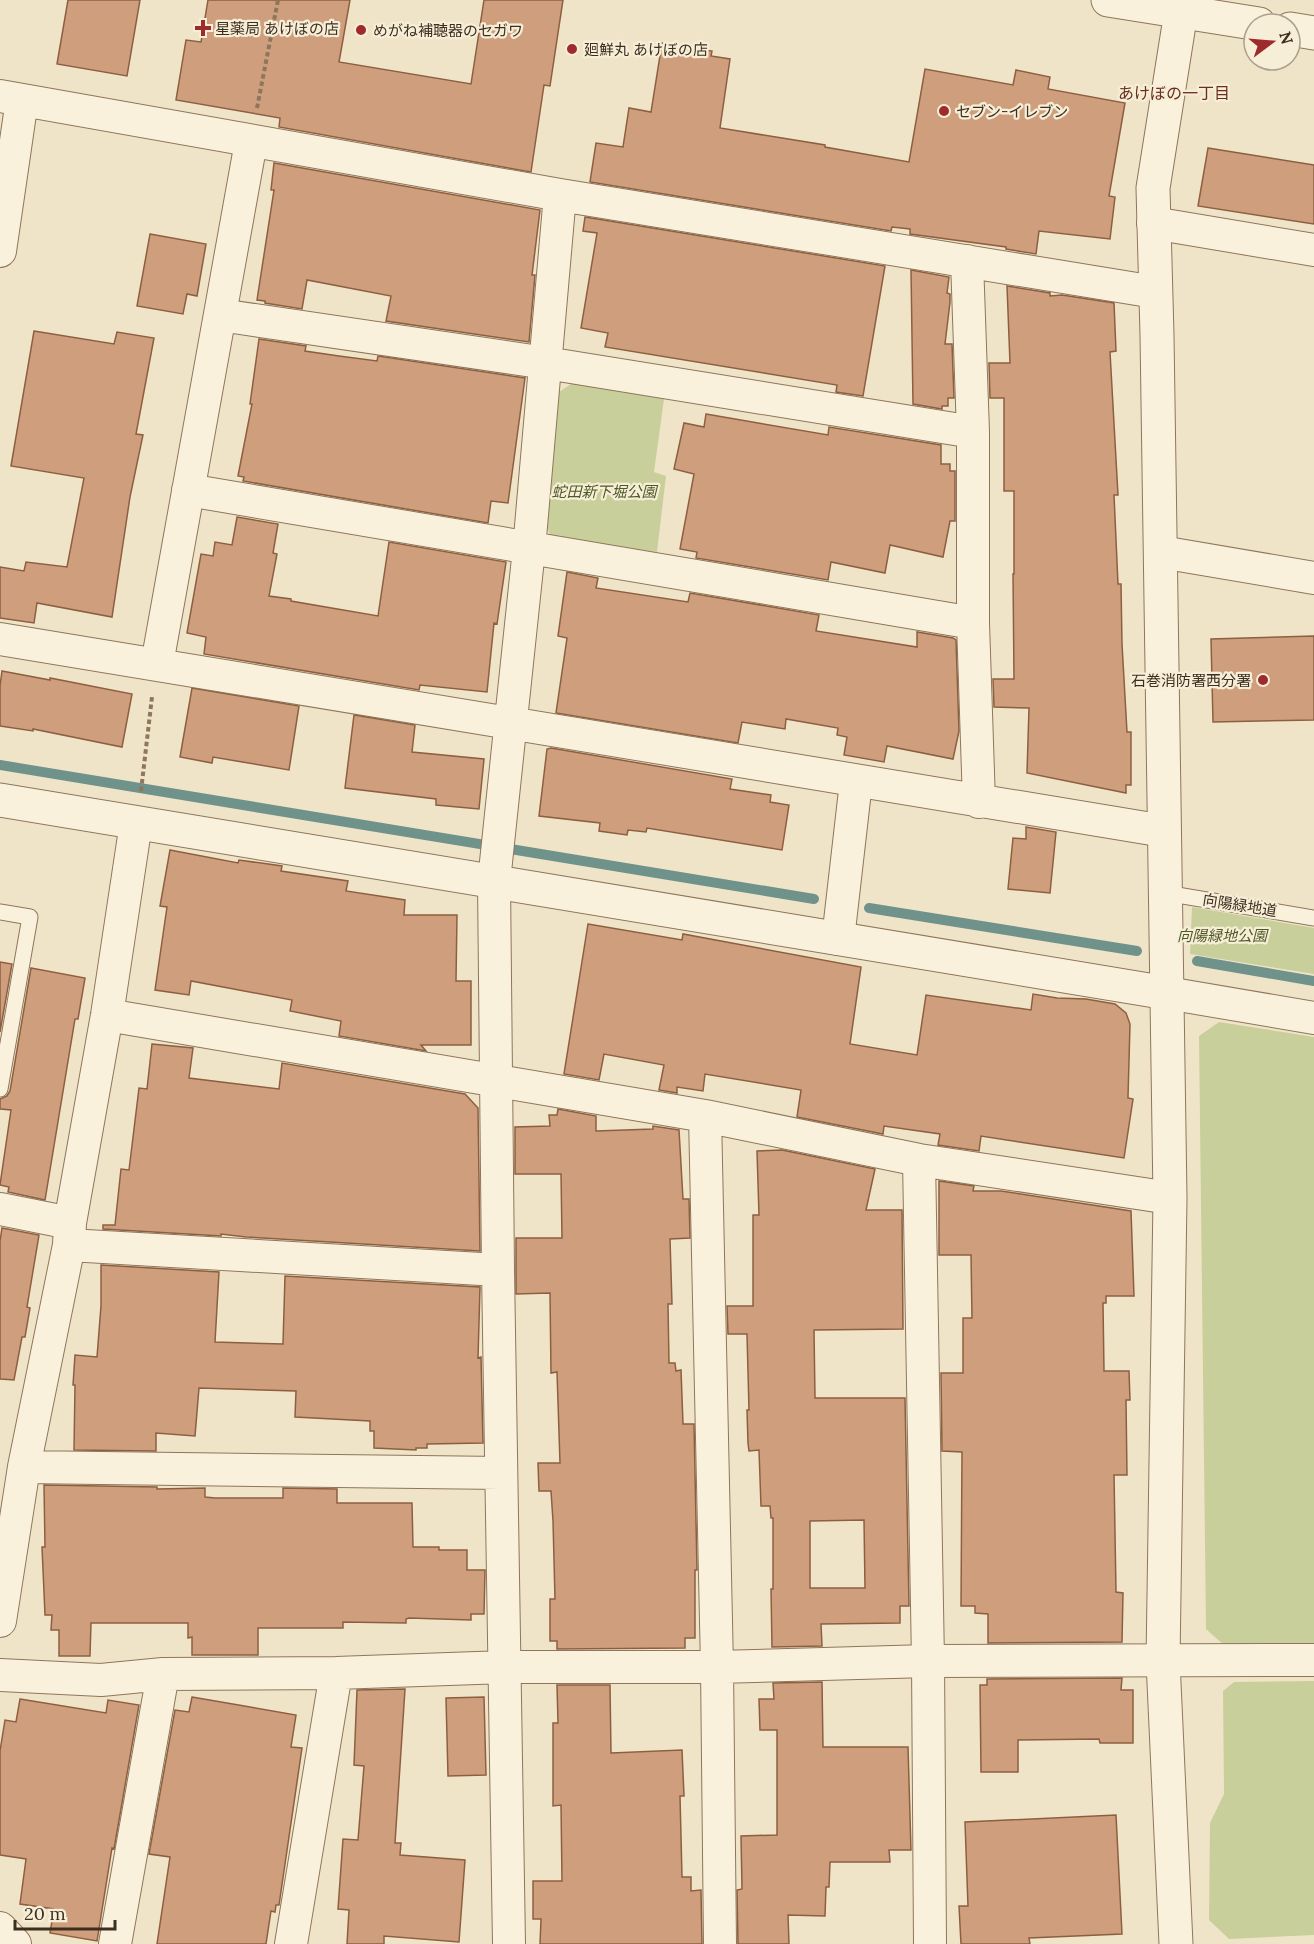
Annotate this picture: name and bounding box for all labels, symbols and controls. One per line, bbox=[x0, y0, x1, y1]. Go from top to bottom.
north arrow bbox=[1242, 12, 1302, 72]
place label: 星薬局 あけぼの店 bbox=[215, 19, 339, 38]
marker: 星薬局 あけぼの店 bbox=[196, 21, 210, 35]
place label: めがね補聴器のセガワ bbox=[373, 21, 523, 40]
marker: めがね補聴器のセガワ bbox=[354, 23, 368, 37]
text: N bbox=[1275, 29, 1298, 47]
place label: 廻鮮丸 あけぼの店 bbox=[584, 40, 708, 59]
marker: 廻鮮丸 あけぼの店 bbox=[565, 42, 579, 56]
district label: あけぼの一丁目 bbox=[1118, 83, 1230, 103]
place label: セブン-イレブン bbox=[956, 102, 1068, 121]
marker: セブン-イレブン bbox=[937, 104, 951, 118]
park label: 蛇田新下堀公園 bbox=[551, 482, 658, 501]
place label: 石巻消防署西分署 bbox=[1131, 671, 1251, 690]
marker: 石巻消防署西分署 bbox=[1256, 673, 1270, 687]
street label: 向陽緑地道 bbox=[1201, 890, 1279, 920]
park label: 向陽緑地公園 bbox=[1177, 926, 1269, 945]
scale bar bbox=[15, 1893, 116, 1931]
text: 20 m bbox=[24, 1902, 66, 1925]

